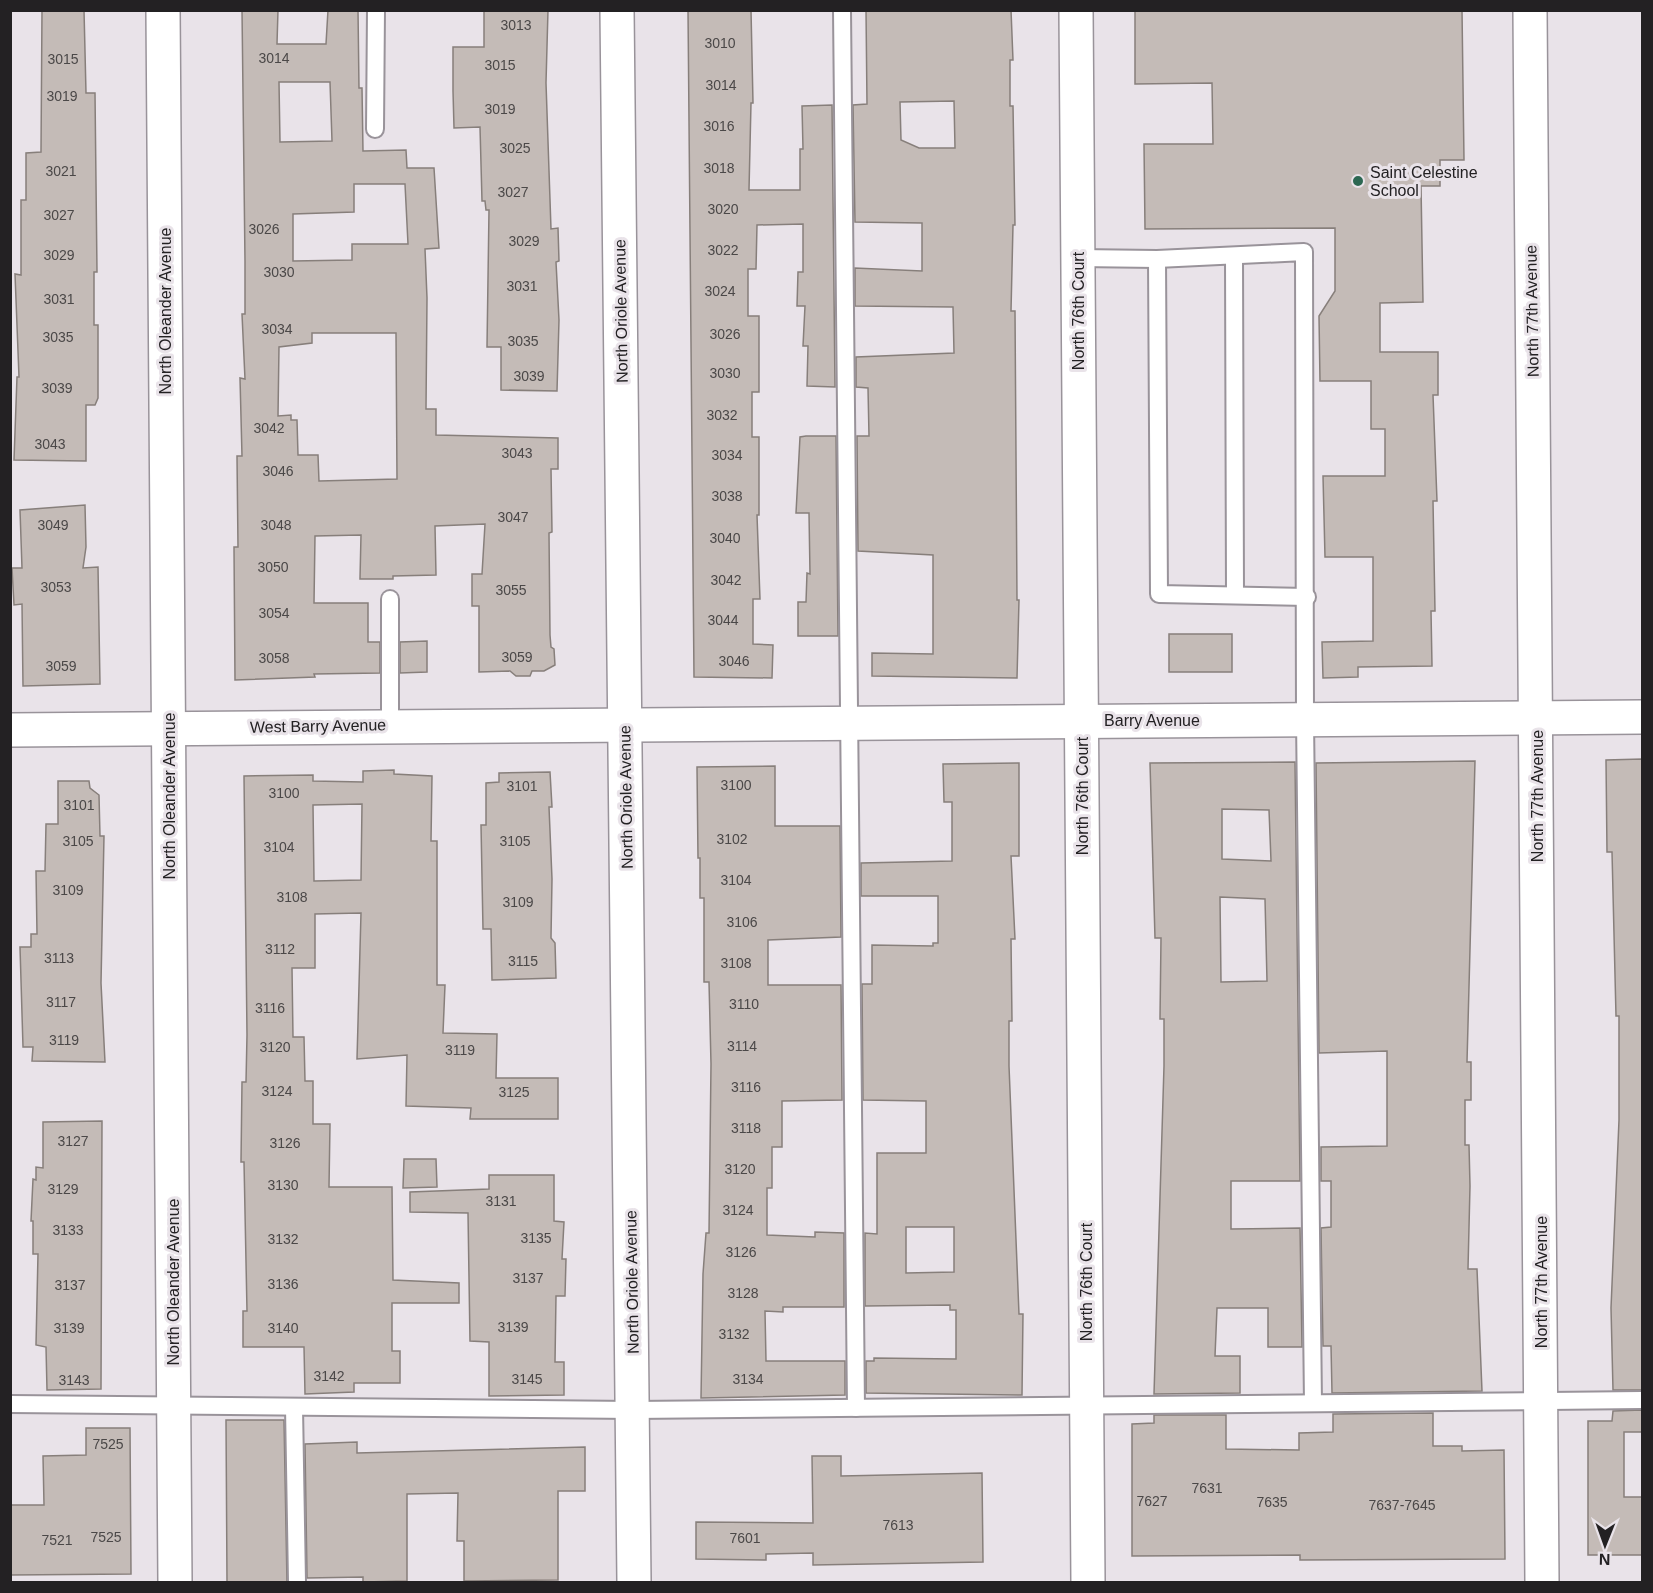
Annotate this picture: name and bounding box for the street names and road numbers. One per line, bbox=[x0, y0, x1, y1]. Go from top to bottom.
street label: North Oleander Avenue bbox=[157, 227, 174, 394]
street label: North Oriole Avenue bbox=[611, 239, 631, 383]
street label: North 77th Avenue bbox=[1522, 245, 1542, 377]
street label: North 76th Court bbox=[1070, 251, 1087, 370]
street label: North Oleander Avenue bbox=[161, 712, 178, 879]
street label: Barry Avenue bbox=[1104, 712, 1200, 729]
street label: West Barry Avenue bbox=[250, 716, 386, 736]
street label: North Oriole Avenue bbox=[616, 725, 636, 869]
street label: North 77th Avenue bbox=[1529, 730, 1546, 862]
street label: North 76th Court bbox=[1074, 736, 1091, 855]
street label: North Oleander Avenue bbox=[165, 1198, 182, 1365]
street label: North Oriole Avenue bbox=[622, 1210, 642, 1354]
street label: North 77th Avenue bbox=[1533, 1216, 1550, 1348]
street label: North 76th Court bbox=[1078, 1222, 1095, 1341]

